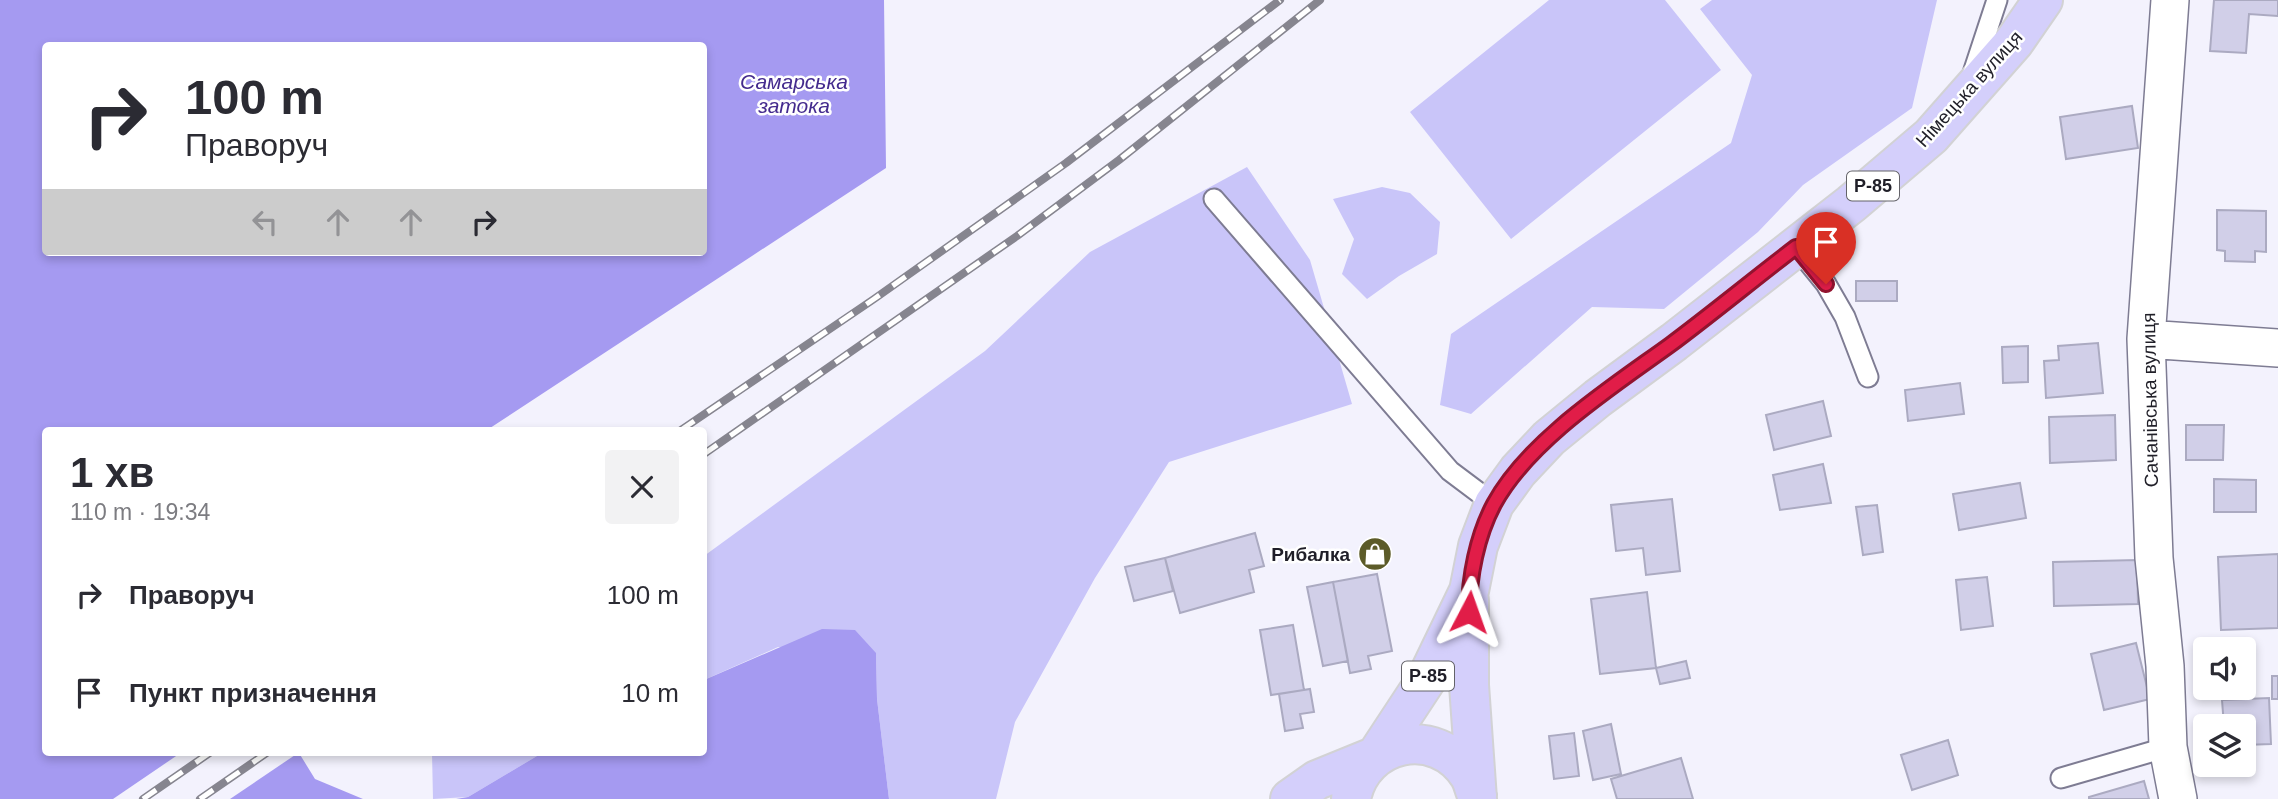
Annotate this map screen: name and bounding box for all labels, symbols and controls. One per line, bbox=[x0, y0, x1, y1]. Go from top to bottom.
street label: Німецька вулиця bbox=[1911, 27, 2027, 151]
icon: right bbox=[70, 70, 161, 161]
text: 100 m bbox=[185, 70, 324, 124]
water label: Самарська затока bbox=[740, 70, 848, 117]
text: Праворуч bbox=[185, 127, 328, 163]
road number: Р-85 bbox=[1847, 172, 1899, 201]
icon: left bbox=[246, 203, 284, 241]
icon: ahead bbox=[319, 203, 357, 241]
icon: ahead bbox=[392, 203, 430, 241]
icon: right bbox=[465, 203, 503, 241]
pin bbox=[1796, 212, 1856, 284]
icon: arrive bbox=[1807, 223, 1845, 261]
street label: Сачанівська вулиця bbox=[2138, 312, 2162, 488]
text: 1 хв bbox=[70, 449, 154, 496]
button: close bbox=[605, 450, 679, 524]
text: 110 m · 19:34 bbox=[70, 499, 210, 525]
shop icon: Рибалка bbox=[1356, 535, 1394, 573]
place label: Рибалка bbox=[1271, 544, 1350, 565]
position arrow bbox=[1432, 575, 1506, 649]
icon: right bbox=[70, 576, 108, 614]
text: Праворуч bbox=[129, 580, 255, 610]
text: 100 m bbox=[607, 580, 679, 610]
map controls bbox=[2193, 637, 2256, 777]
button: sound bbox=[2193, 637, 2256, 700]
road number: Р-85 bbox=[1402, 662, 1454, 690]
icon: arrive bbox=[70, 674, 108, 712]
text: Пункт призначення bbox=[129, 678, 377, 708]
text: 10 m bbox=[621, 678, 679, 708]
button: layers bbox=[2193, 714, 2256, 777]

